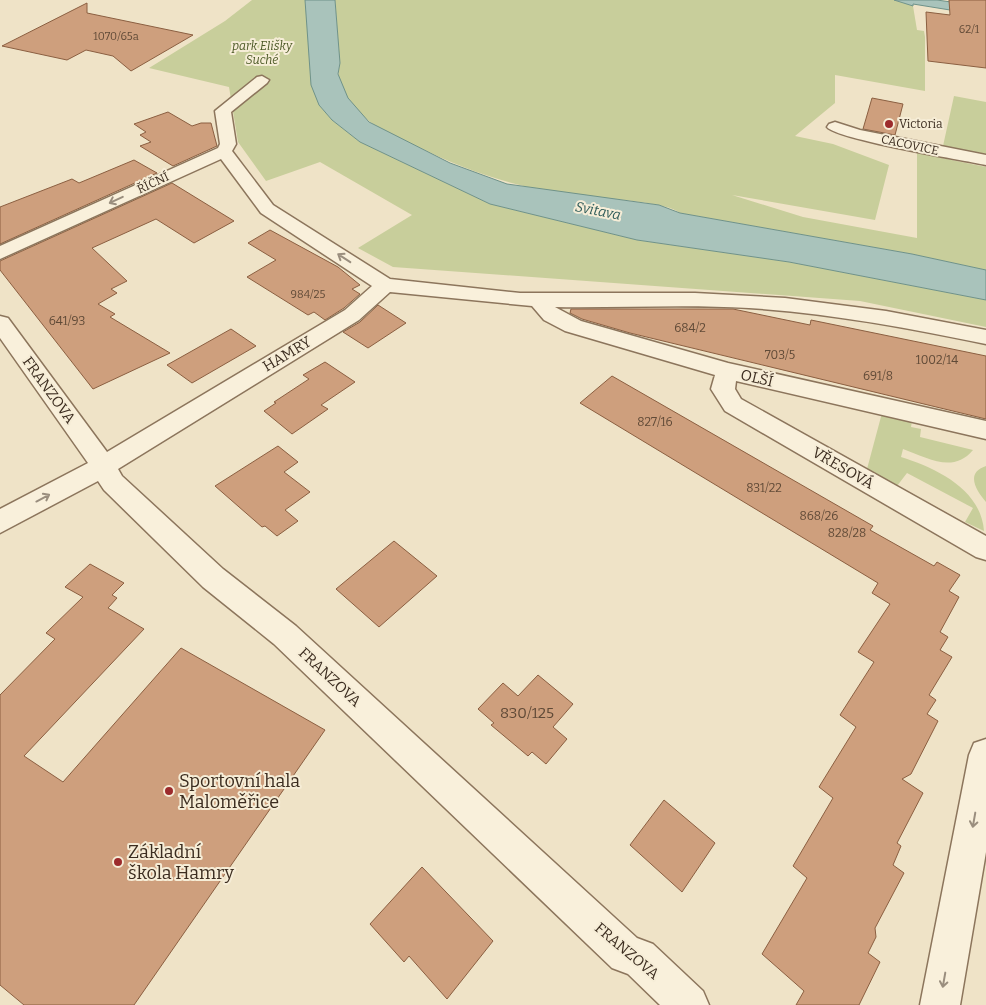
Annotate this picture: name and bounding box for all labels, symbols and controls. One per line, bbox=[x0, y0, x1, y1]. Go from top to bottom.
house number: 62/1 bbox=[959, 23, 980, 36]
house number: 1070/65a bbox=[93, 30, 139, 43]
park label: park Elišky Suché bbox=[231, 39, 293, 67]
place label: Victoria bbox=[899, 117, 943, 131]
marker: Victoria bbox=[883, 118, 895, 130]
street label: CACOVICE bbox=[880, 132, 940, 158]
street label: ŘÍČNÍ bbox=[134, 169, 171, 196]
one-way arrow bbox=[109, 196, 124, 206]
water label: Svitava bbox=[574, 198, 622, 224]
one-way arrow bbox=[337, 253, 351, 264]
house number: 984/25 bbox=[291, 288, 326, 301]
house number: 641/93 bbox=[49, 314, 85, 328]
house number: 684/2 bbox=[674, 321, 706, 335]
street label: HAMRY bbox=[259, 332, 315, 376]
house number: 703/5 bbox=[765, 348, 795, 362]
street label: FRANZOVA bbox=[19, 353, 80, 427]
house number: 1002/14 bbox=[916, 353, 958, 367]
street label: OLŠÍ bbox=[739, 366, 775, 390]
house number: 691/8 bbox=[863, 369, 893, 383]
house number: 827/16 bbox=[637, 415, 673, 429]
street label: VŘESOVÁ bbox=[809, 443, 877, 493]
house number: 831/22 bbox=[746, 481, 782, 495]
one-way arrow bbox=[35, 493, 50, 503]
house number: 868/26 bbox=[800, 509, 838, 523]
house number: 828/28 bbox=[828, 526, 866, 540]
street label: FRANZOVA bbox=[295, 644, 365, 711]
house number: 830/125 bbox=[500, 704, 554, 722]
place label: Sportovní hala Maloměřice bbox=[179, 770, 300, 813]
marker: Sportovní hala Maloměřice bbox=[163, 785, 175, 797]
one-way arrow bbox=[969, 812, 978, 828]
place label: Základní škola Hamry bbox=[128, 841, 234, 884]
marker: Základní škola Hamry bbox=[112, 856, 124, 868]
street label: FRANZOVA bbox=[591, 919, 663, 983]
one-way arrow bbox=[939, 971, 949, 987]

